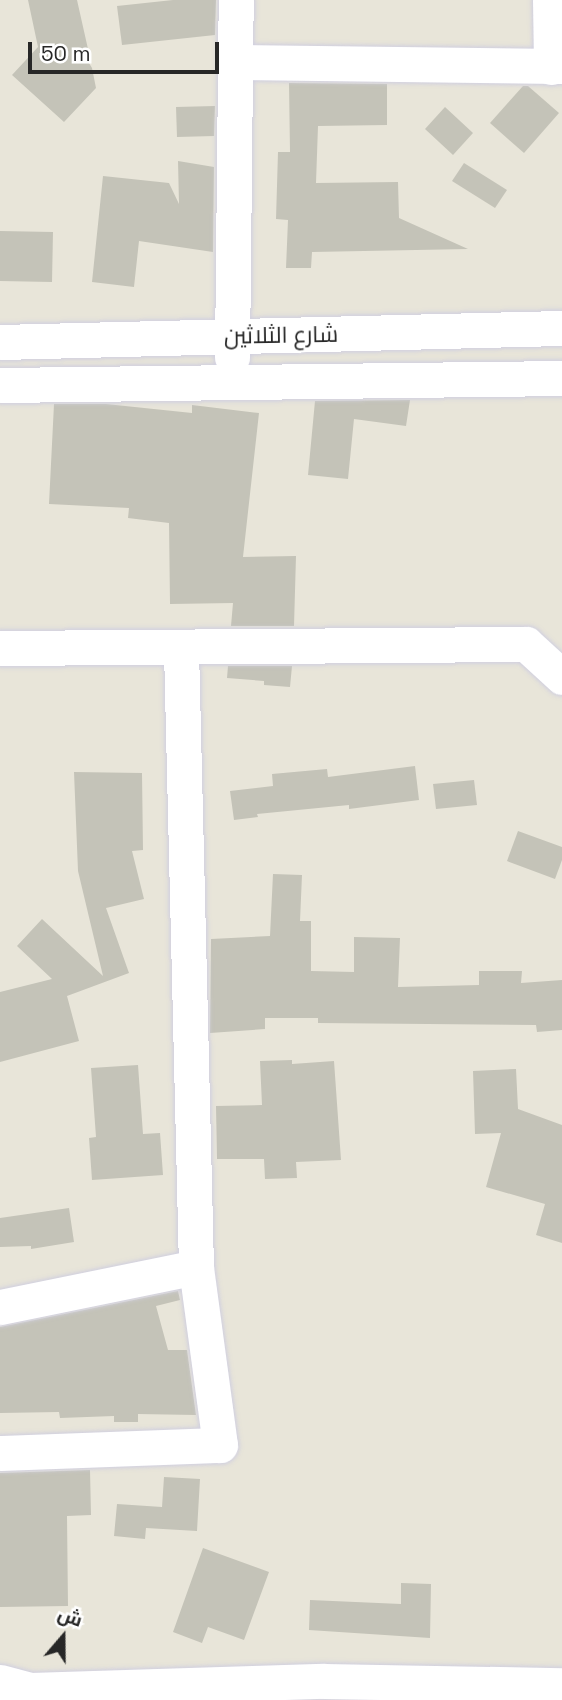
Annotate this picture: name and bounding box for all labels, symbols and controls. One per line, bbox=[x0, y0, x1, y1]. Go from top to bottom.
scale bar bbox=[32, 28, 222, 72]
text: 50 m bbox=[41, 40, 91, 67]
street label: شارع الثلاثين bbox=[224, 320, 338, 350]
text: ش bbox=[55, 1601, 86, 1633]
north arrow bbox=[28, 1602, 98, 1672]

